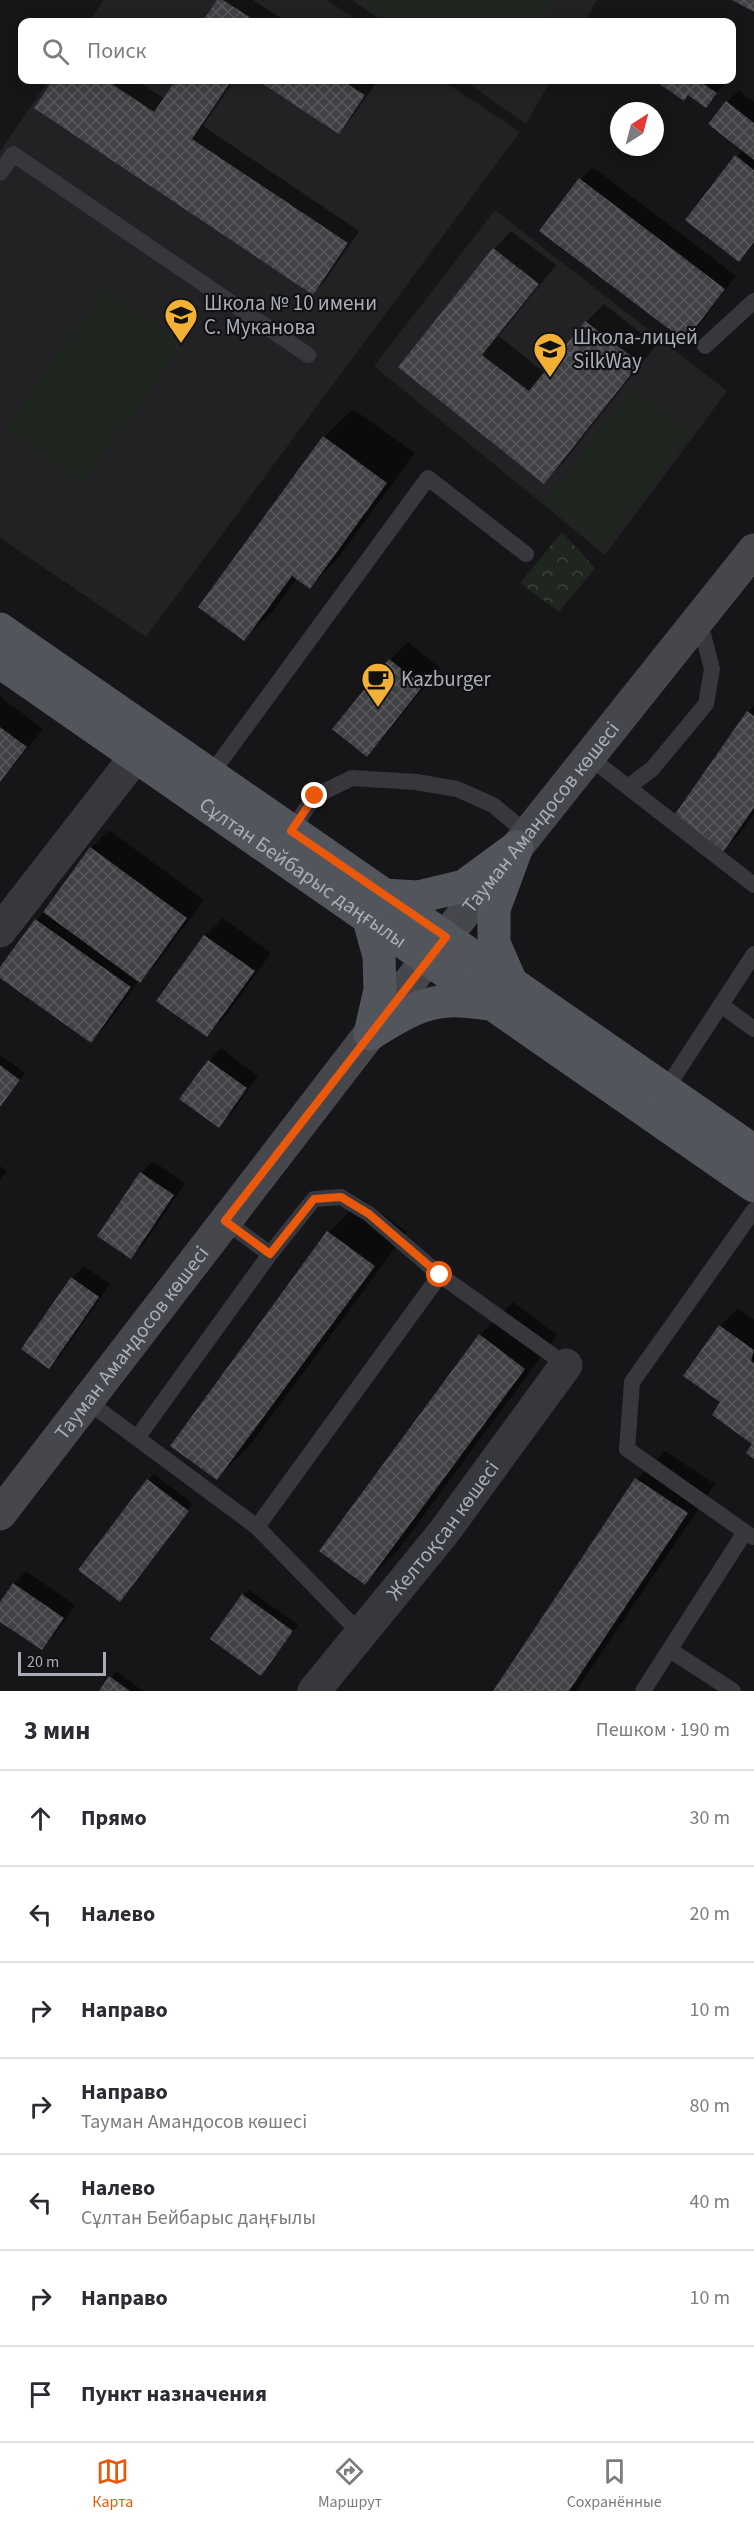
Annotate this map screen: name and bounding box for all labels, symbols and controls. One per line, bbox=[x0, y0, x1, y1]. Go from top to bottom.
search box bbox=[18, 18, 736, 84]
icon: search bbox=[39, 35, 72, 68]
text: Поиск bbox=[87, 35, 146, 67]
north arrow bbox=[610, 102, 664, 156]
place label: Школа № 10 имени С. Муканова bbox=[204, 288, 377, 342]
school or university icon: Школа № 10 имени С. Муканова bbox=[163, 297, 199, 344]
place label: Школа-лицей SilkWay bbox=[573, 322, 698, 376]
school or university icon: Школа-лицей SilkWay bbox=[532, 331, 568, 378]
cafe icon: Kazburger bbox=[360, 661, 396, 708]
place label: Kazburger bbox=[401, 664, 491, 694]
street label: Тауман Амандосов көшесі bbox=[455, 715, 627, 919]
route end bbox=[301, 782, 327, 808]
street label: Сұлтан Бейбарыс даңғылы bbox=[193, 790, 413, 955]
street label: Тауман Амандосов көшесі bbox=[47, 1240, 216, 1446]
route start bbox=[426, 1261, 452, 1287]
street label: Желтоқсан көшесі bbox=[379, 1454, 506, 1607]
scale bar bbox=[18, 1649, 106, 1676]
text: 20 m bbox=[27, 1651, 59, 1673]
text: 3 мин bbox=[24, 1712, 90, 1749]
text: Пешком · 190 m bbox=[596, 1716, 730, 1744]
icon: ahead bbox=[24, 1802, 57, 1835]
text: Прямо bbox=[81, 1802, 147, 1834]
text: 30 m bbox=[690, 1804, 730, 1832]
icon: left bbox=[24, 1898, 57, 1931]
text: Налево bbox=[81, 1898, 155, 1930]
text: 20 m bbox=[690, 1900, 730, 1928]
icon: right bbox=[24, 1994, 57, 2027]
text: Направо bbox=[81, 1994, 168, 2026]
text: 10 m bbox=[690, 1996, 730, 2024]
text: Направо bbox=[81, 2076, 168, 2108]
icon: right bbox=[24, 2090, 57, 2123]
text: 80 m bbox=[690, 2092, 730, 2120]
text: Тауман Амандосов көшесі bbox=[81, 2108, 307, 2136]
text: Налево bbox=[81, 2172, 155, 2204]
icon: left bbox=[24, 2186, 57, 2219]
text: 40 m bbox=[690, 2188, 730, 2216]
text: Сұлтан Бейбарыс даңғылы bbox=[81, 2204, 316, 2232]
icon: right bbox=[24, 2282, 57, 2315]
text: Направо bbox=[81, 2282, 168, 2314]
text: 10 m bbox=[690, 2284, 730, 2312]
icon: arrive bbox=[24, 2378, 57, 2411]
text: Пункт назначения bbox=[81, 2378, 267, 2410]
tab: Карта bbox=[92, 2455, 133, 2513]
tab: Маршрут bbox=[318, 2455, 382, 2513]
tab: Сохранённые bbox=[567, 2455, 662, 2513]

